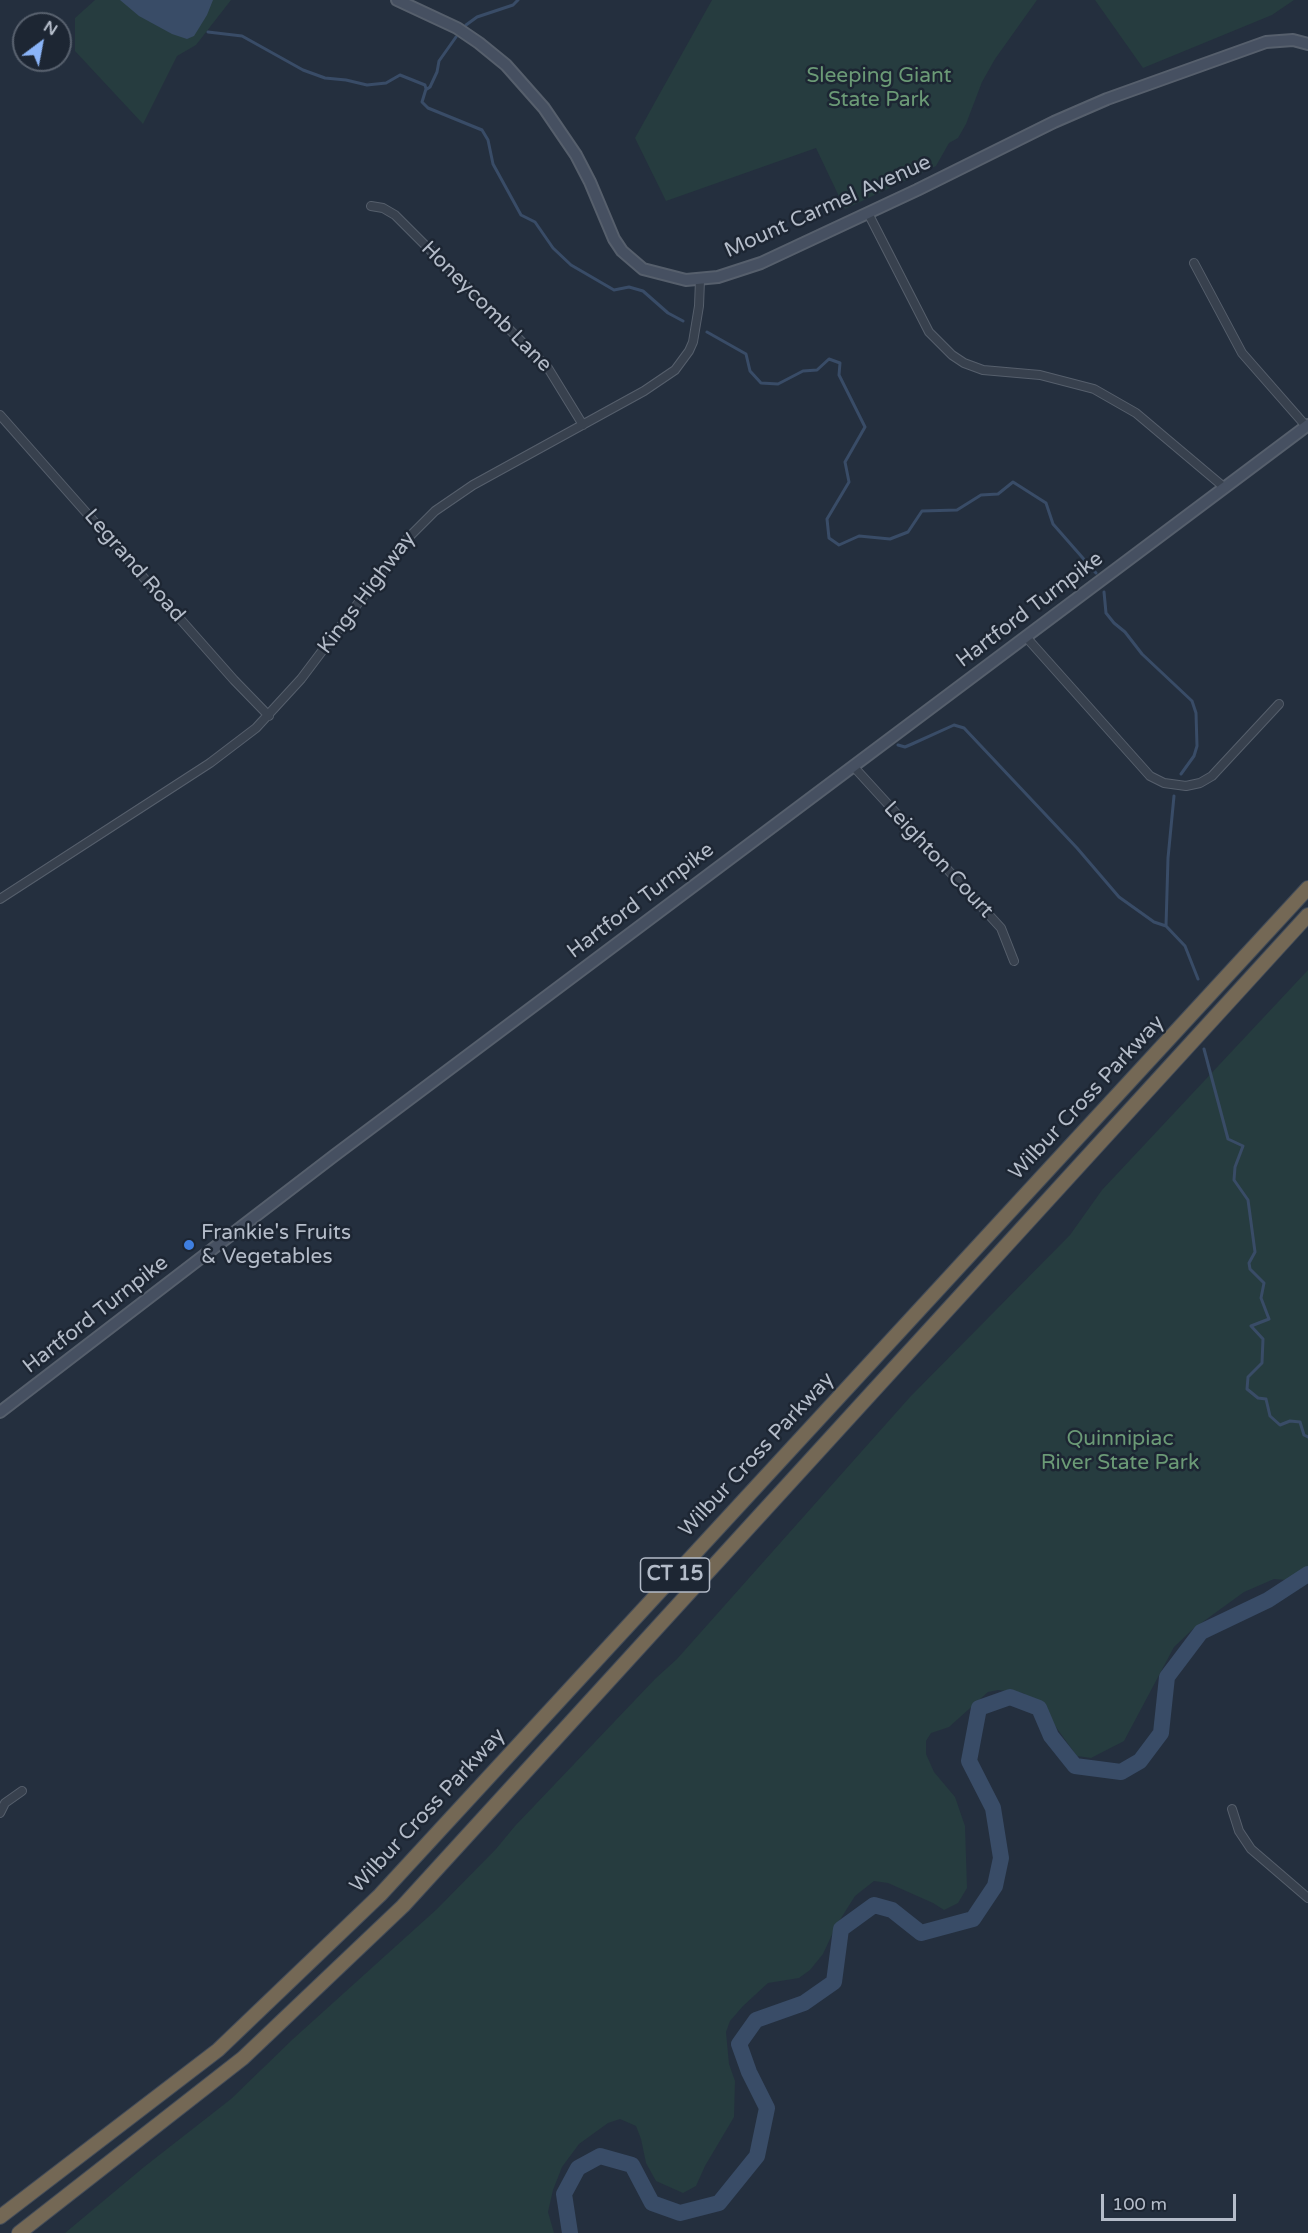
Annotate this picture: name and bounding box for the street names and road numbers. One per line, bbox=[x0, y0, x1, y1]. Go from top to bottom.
street label: Mount Carmel Avenue bbox=[721, 150, 935, 264]
street label: Honeycomb Lane bbox=[415, 236, 557, 378]
street label: Legrand Road bbox=[78, 504, 190, 628]
street label: Kings Highway bbox=[313, 527, 421, 659]
street label: Hartford Turnpike bbox=[952, 547, 1108, 673]
street label: Leighton Court bbox=[878, 797, 998, 923]
street label: Hartford Turnpike bbox=[563, 838, 719, 964]
street label: Wilbur Cross Parkway bbox=[1004, 1010, 1170, 1186]
street label: Hartford Turnpike bbox=[18, 1251, 174, 1379]
street label: Wilbur Cross Parkway bbox=[674, 1367, 840, 1543]
road number: CT 15 bbox=[640, 1558, 710, 1592]
street label: Wilbur Cross Parkway bbox=[345, 1723, 511, 1899]

